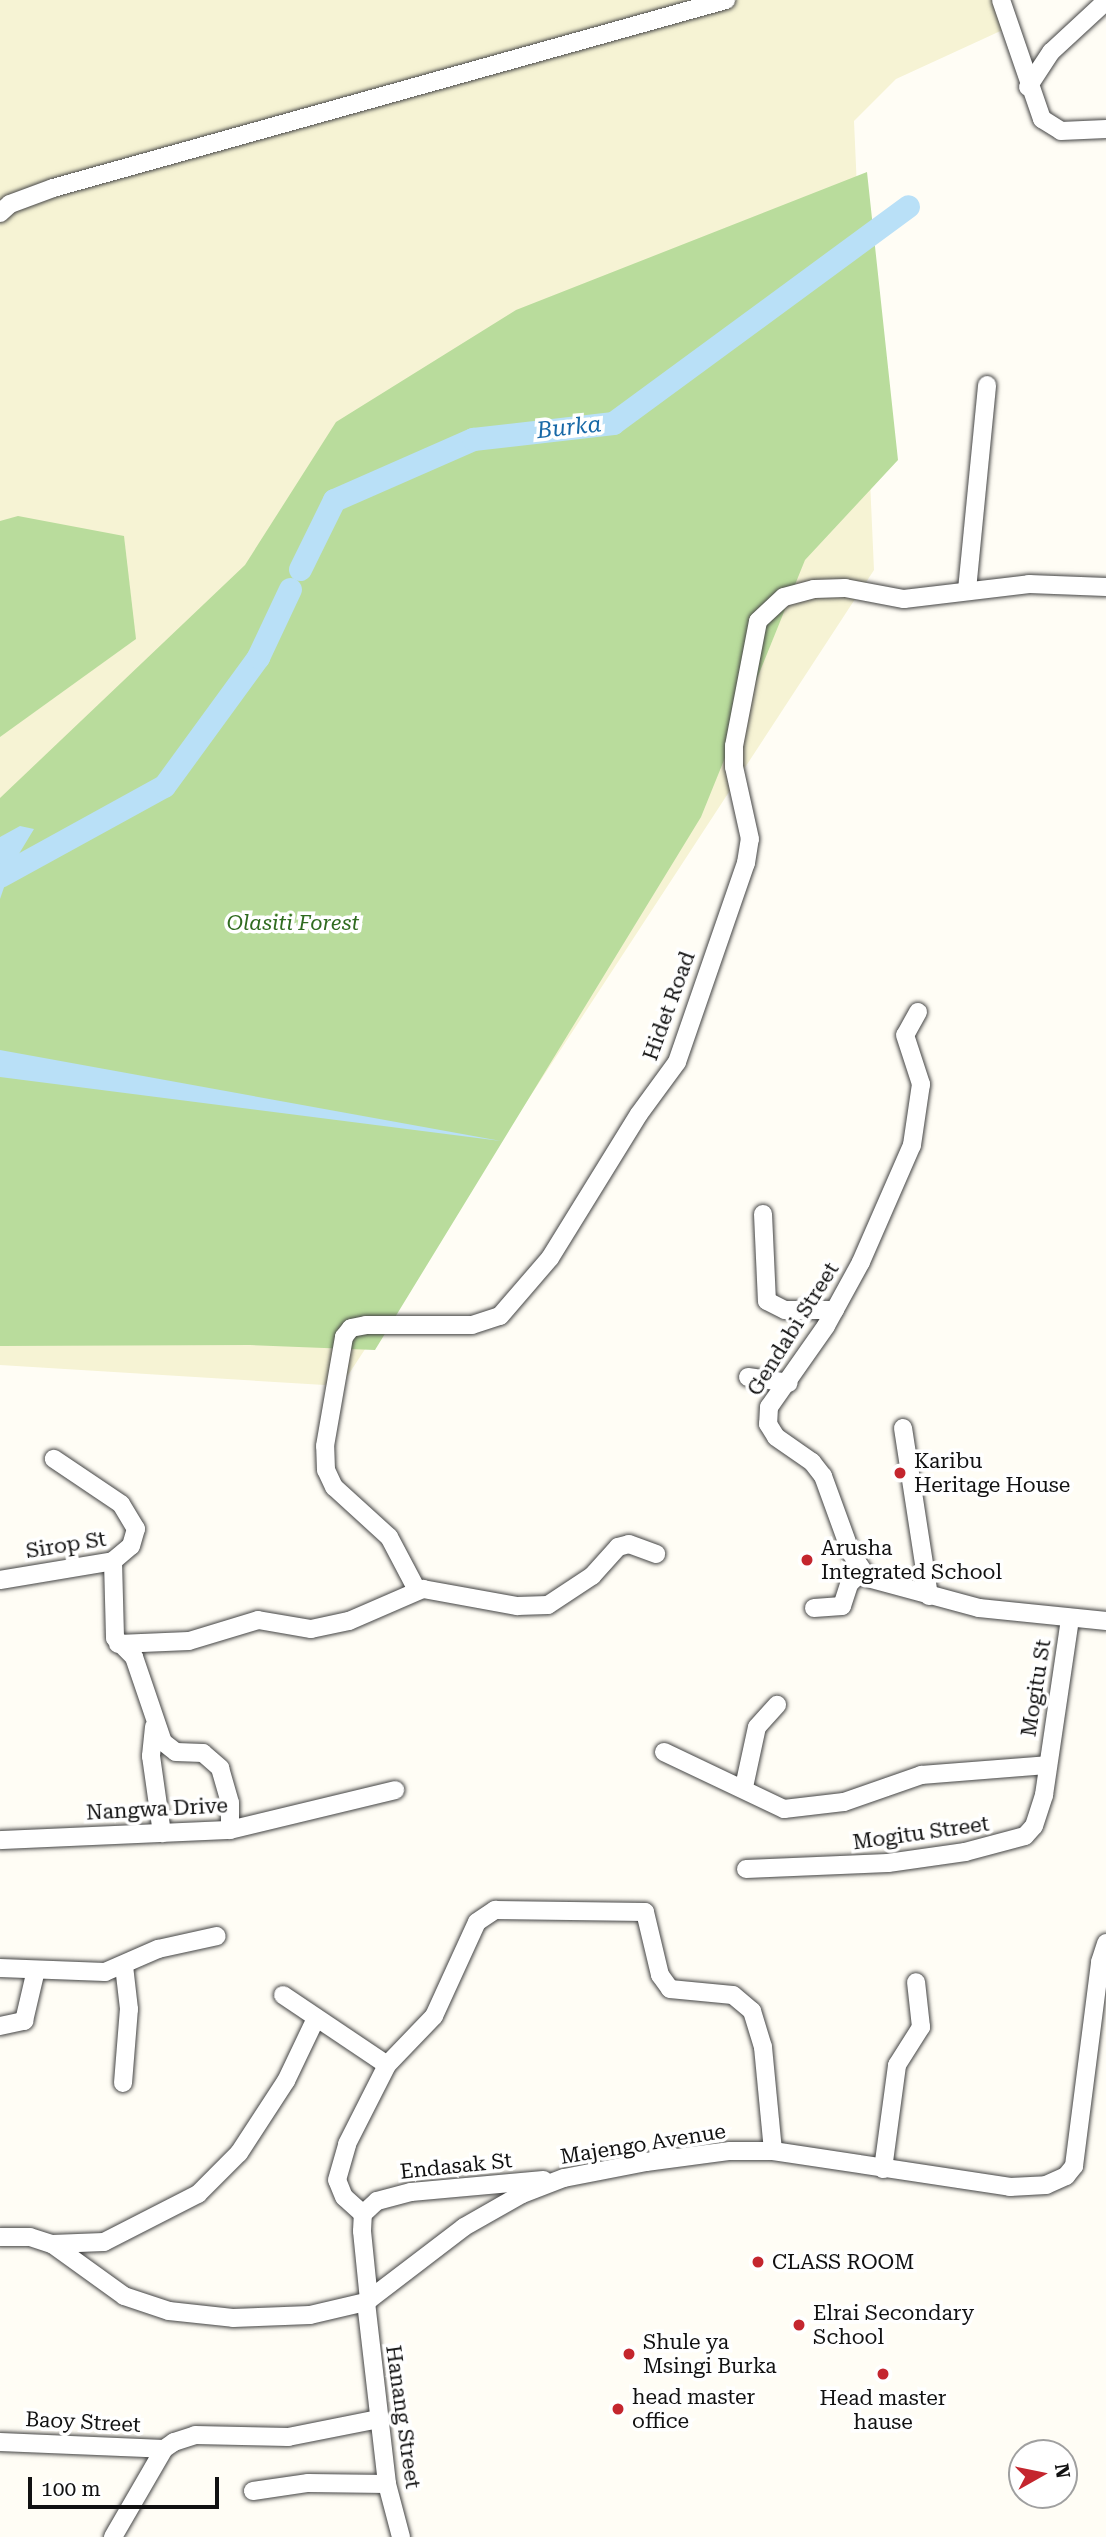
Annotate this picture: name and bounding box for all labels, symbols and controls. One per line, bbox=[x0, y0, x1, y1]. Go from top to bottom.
water label: Burka bbox=[535, 411, 603, 445]
park label: Olasiti Forest bbox=[227, 910, 359, 936]
street label: Hidet Road bbox=[638, 948, 700, 1064]
street label: Gendabi Street bbox=[742, 1258, 844, 1400]
place label: Karibu Heritage House bbox=[914, 1448, 1070, 1498]
marker: Karibu Heritage House bbox=[892, 1465, 908, 1481]
street label: Sirop St bbox=[24, 1526, 108, 1564]
place label: Arusha Integrated School bbox=[821, 1535, 1002, 1585]
marker: Arusha Integrated School bbox=[799, 1552, 815, 1568]
street label: Mogitu St bbox=[1016, 1637, 1056, 1739]
street label: Nangwa Drive bbox=[85, 1793, 229, 1825]
street label: Mogitu Street bbox=[851, 1811, 991, 1855]
street label: Majengo Avenue bbox=[558, 2118, 728, 2170]
street label: Endasak St bbox=[399, 2148, 513, 2184]
place label: CLASS ROOM bbox=[772, 2249, 914, 2275]
marker: CLASS ROOM bbox=[750, 2254, 766, 2270]
place label: Elrai Secondary School bbox=[813, 2300, 974, 2350]
marker: Elrai Secondary School bbox=[791, 2317, 807, 2333]
place label: Shule ya Msingi Burka bbox=[643, 2329, 777, 2379]
street label: Hanang Street bbox=[380, 2344, 426, 2490]
marker: Shule ya Msingi Burka bbox=[621, 2346, 637, 2362]
marker: Head master hause bbox=[875, 2366, 891, 2382]
place label: head master office bbox=[632, 2384, 755, 2434]
place label: Head master hause bbox=[820, 2385, 946, 2435]
marker: head master office bbox=[610, 2401, 626, 2417]
street label: Baoy Street bbox=[25, 2406, 141, 2438]
north arrow bbox=[1008, 2439, 1078, 2509]
text: N bbox=[1050, 2462, 1075, 2480]
scale bar bbox=[32, 2464, 222, 2508]
text: 100 m bbox=[41, 2477, 101, 2501]

